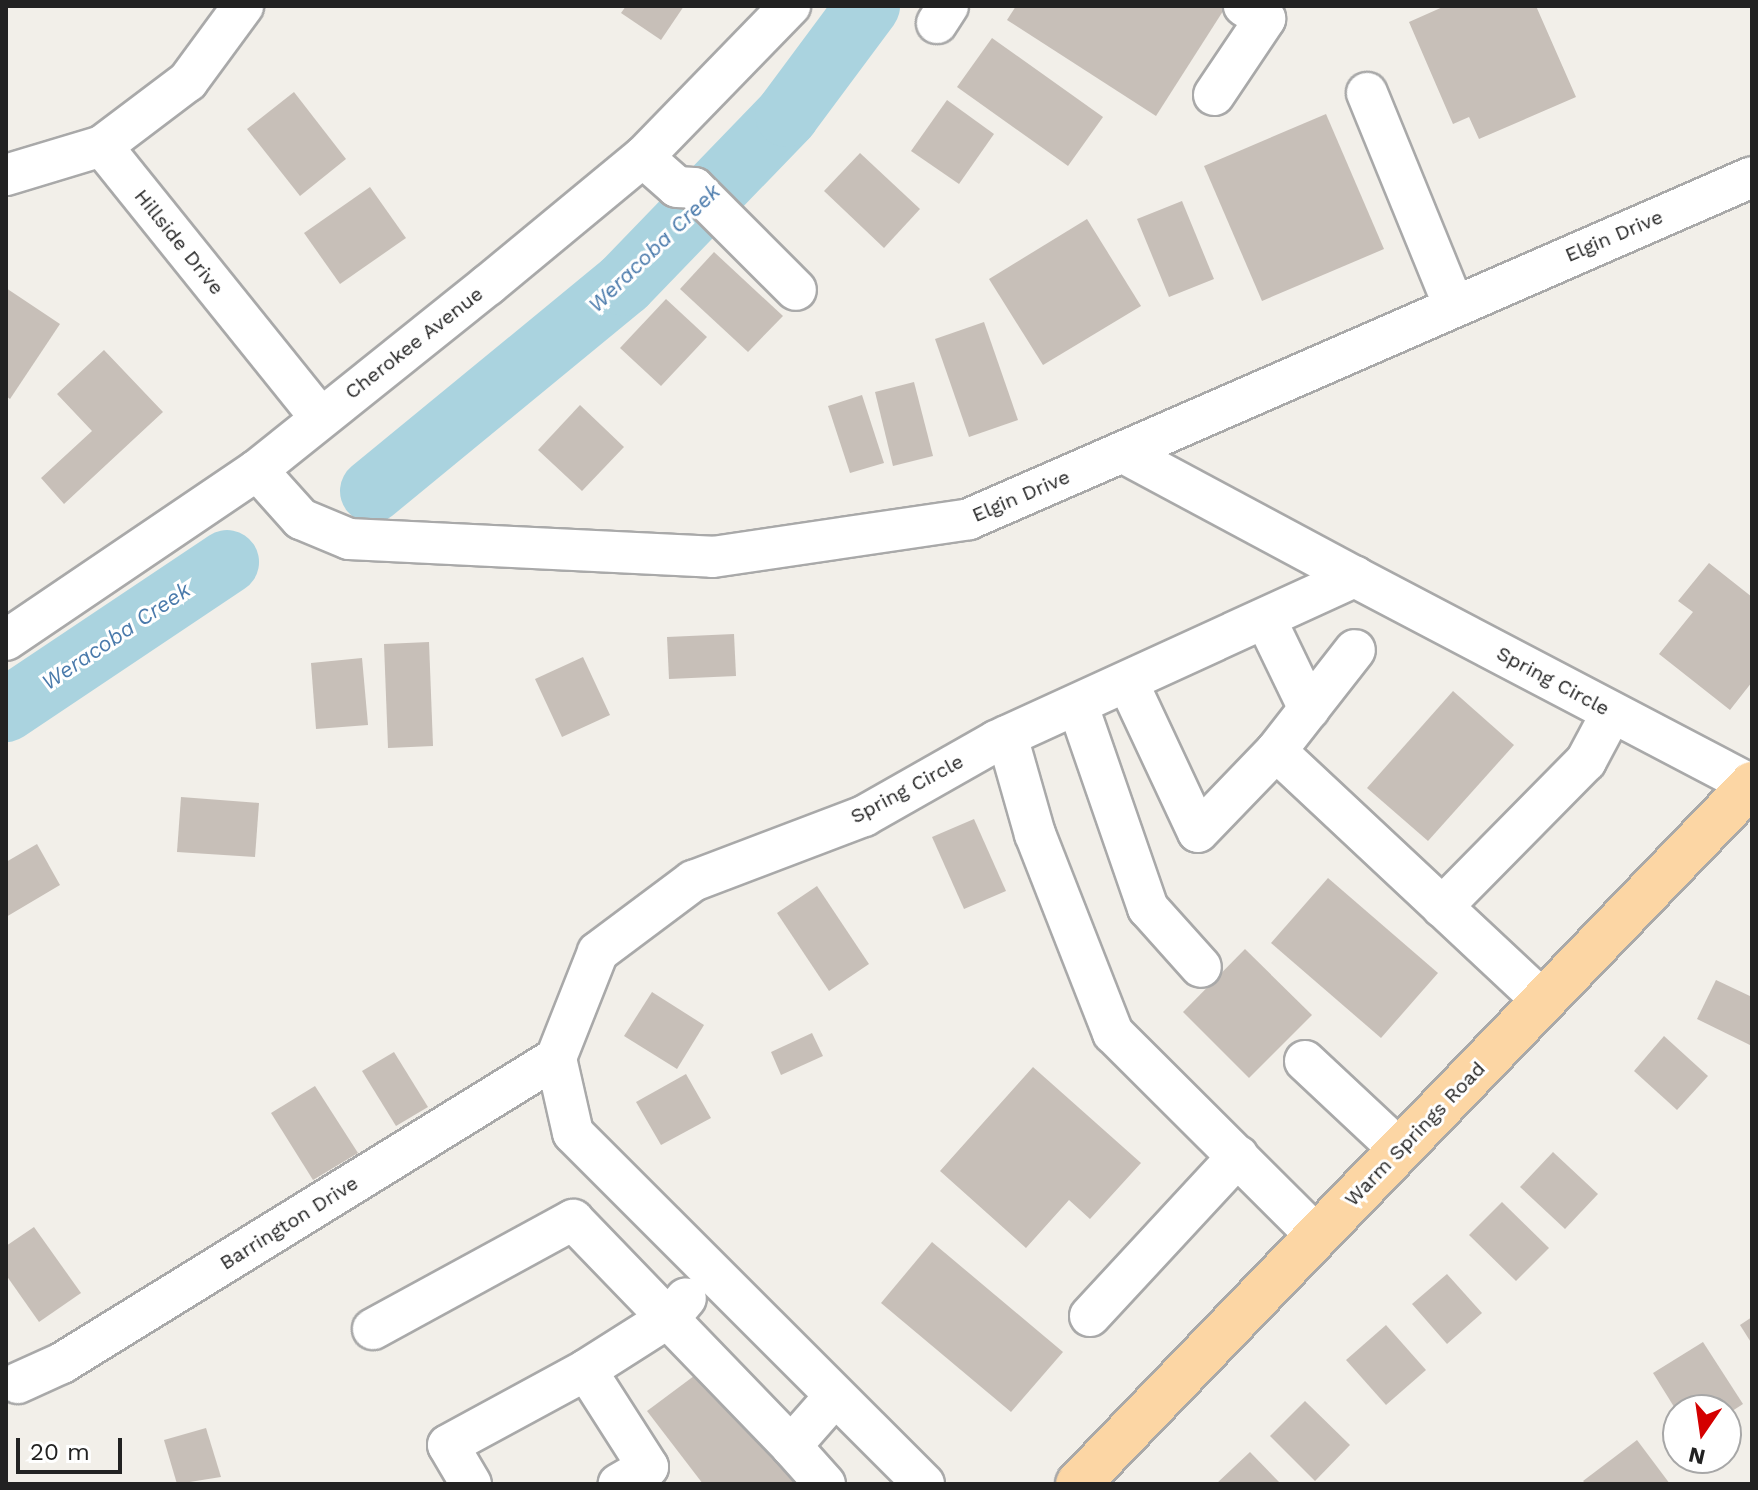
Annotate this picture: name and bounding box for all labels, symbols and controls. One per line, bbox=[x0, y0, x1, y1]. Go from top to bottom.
water label: Weracoba Creek bbox=[582, 178, 726, 318]
street label: Hillside Drive bbox=[129, 184, 229, 300]
street label: Elgin Drive bbox=[1562, 205, 1666, 267]
street label: Cherokee Avenue bbox=[340, 281, 488, 405]
street label: Elgin Drive bbox=[969, 465, 1073, 527]
water label: Weracoba Creek bbox=[37, 576, 195, 696]
street label: Spring Circle bbox=[1492, 641, 1614, 721]
street label: Spring Circle bbox=[846, 749, 968, 829]
street label: Warm Springs Road bbox=[1340, 1057, 1490, 1211]
street label: Barrington Drive bbox=[215, 1171, 363, 1275]
north arrow bbox=[1662, 1394, 1742, 1474]
scale bar bbox=[20, 1422, 126, 1472]
text: 20 m bbox=[30, 1438, 90, 1466]
text: N bbox=[1686, 1442, 1708, 1470]

